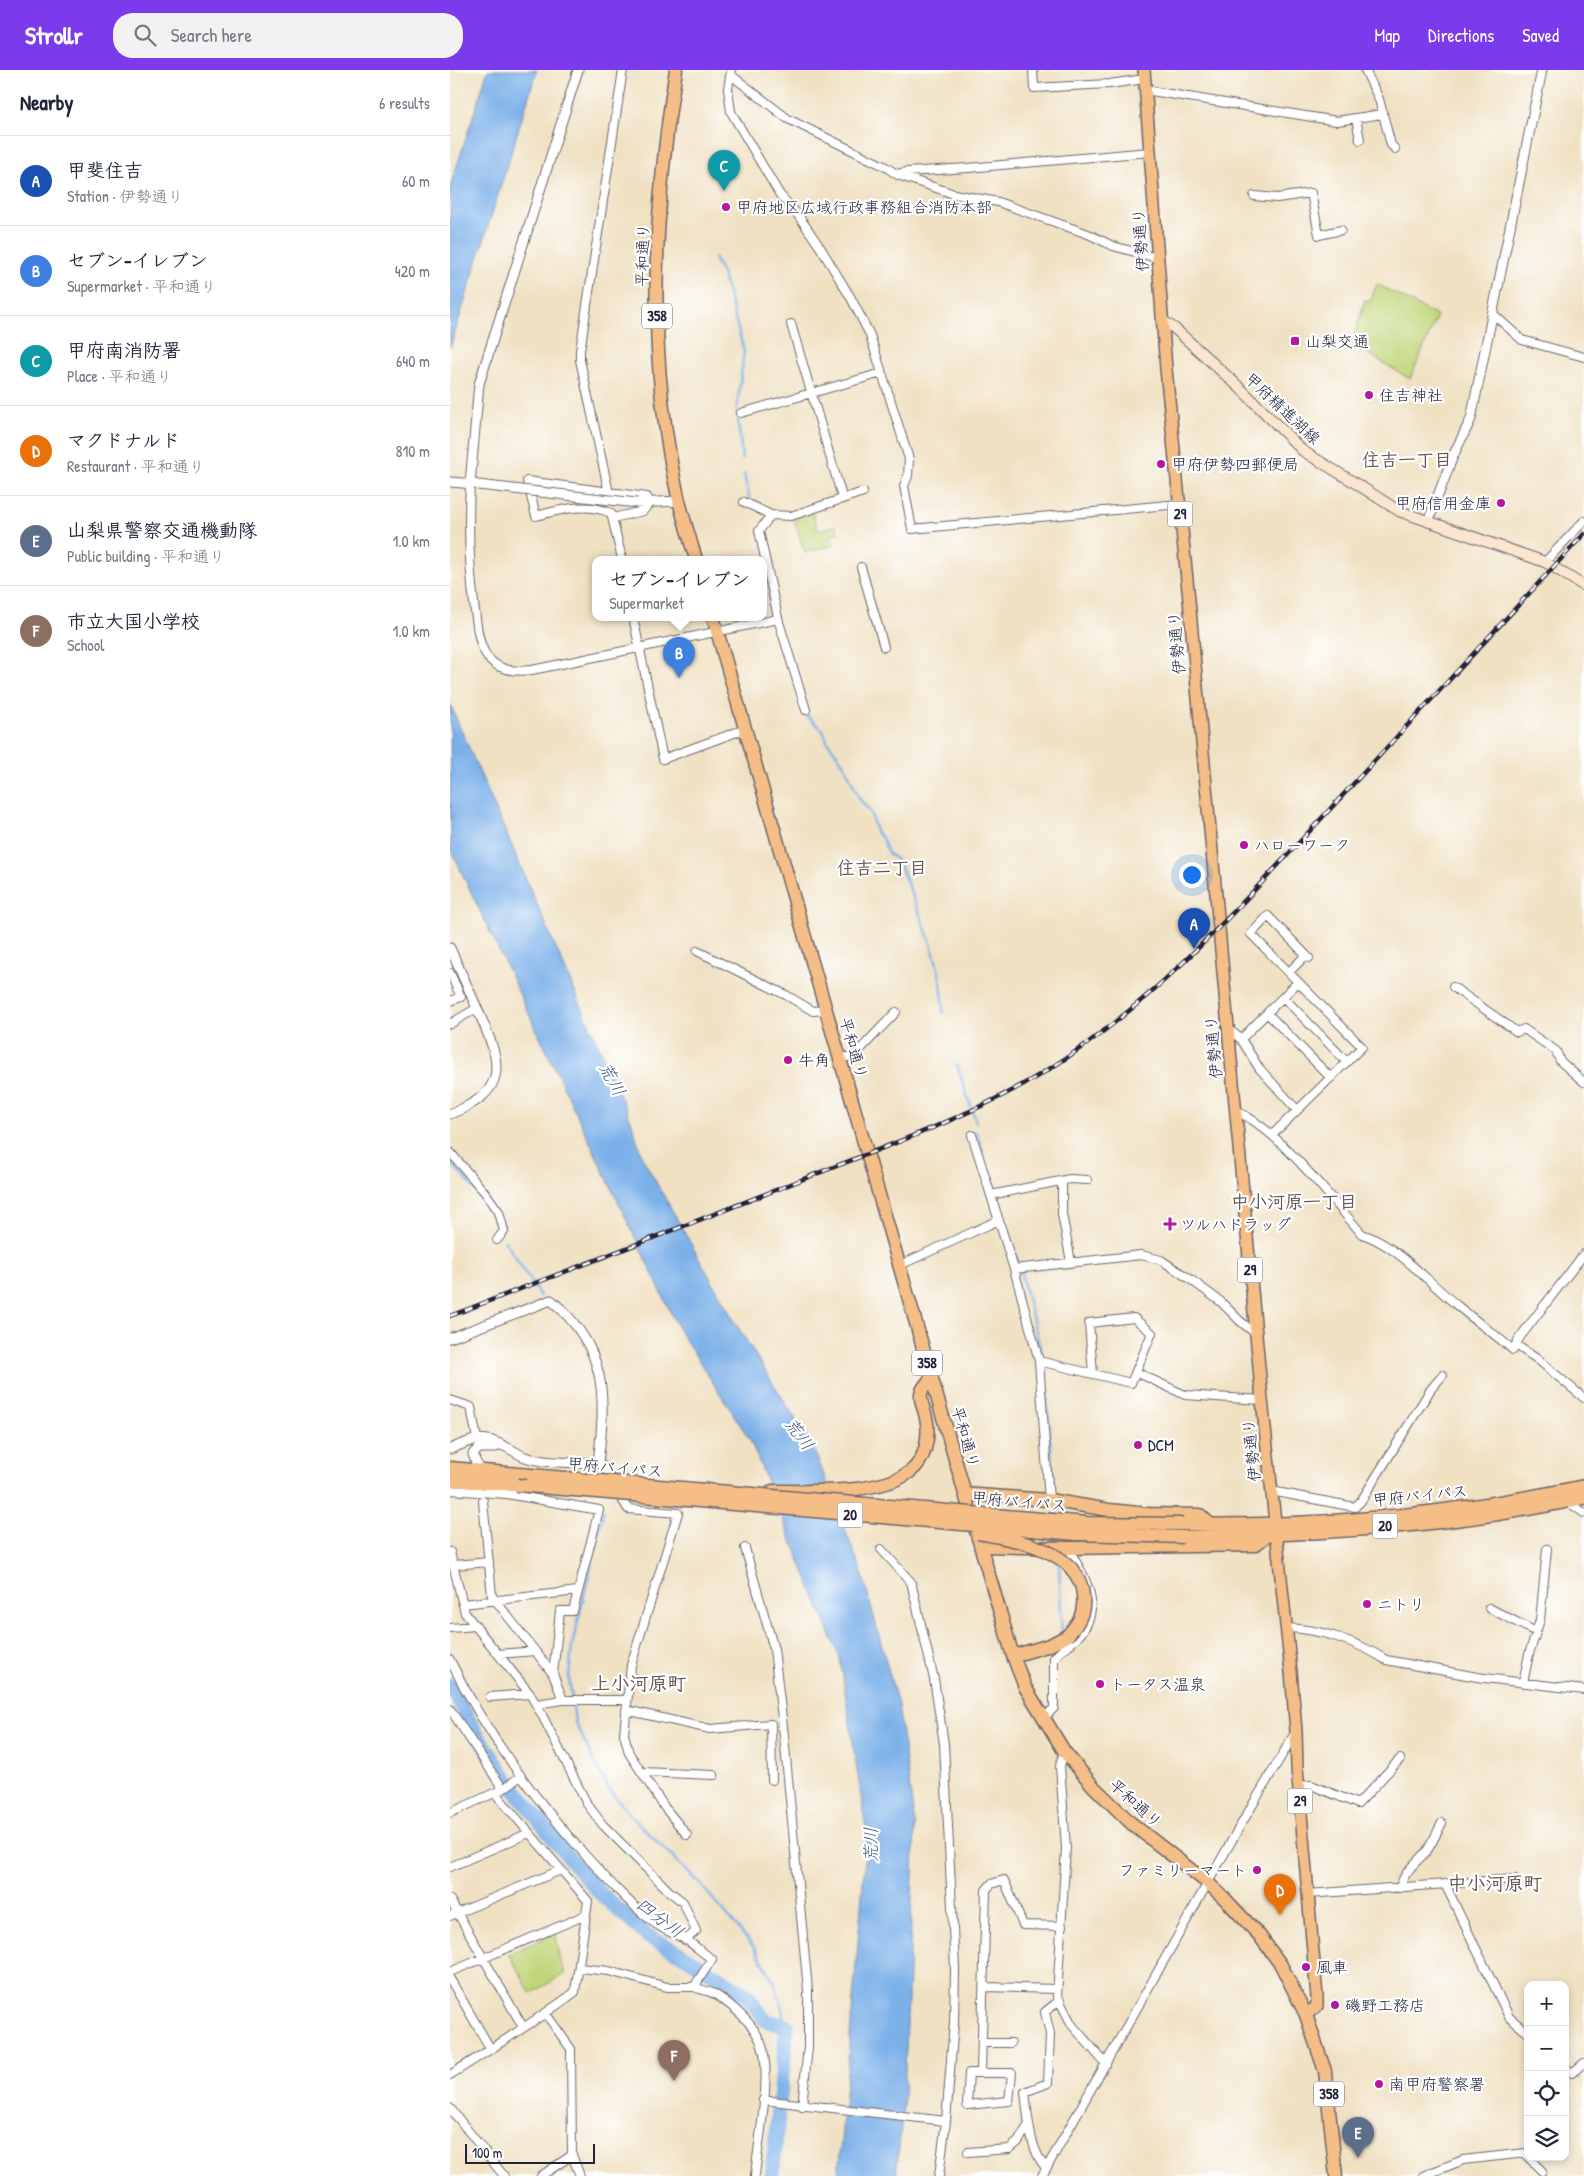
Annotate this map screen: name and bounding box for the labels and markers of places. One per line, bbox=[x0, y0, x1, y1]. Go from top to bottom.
pin: C bbox=[708, 150, 740, 191]
place label: 甲府地区広域行政事務組合消防本部 bbox=[736, 196, 992, 218]
marker: 甲府地区広域行政事務組合消防本部 bbox=[720, 201, 732, 213]
place label: 山梨交通 bbox=[1305, 330, 1369, 352]
marker: 山梨交通 bbox=[1289, 335, 1301, 347]
place label: 住吉神社 bbox=[1379, 384, 1443, 406]
marker: 住吉神社 bbox=[1363, 389, 1375, 401]
place label: 甲府伊勢四郵便局 bbox=[1171, 453, 1299, 475]
marker: 甲府伊勢四郵便局 bbox=[1155, 458, 1167, 470]
place label: 甲府信用金庫 bbox=[1395, 492, 1491, 514]
marker: 甲府信用金庫 bbox=[1495, 497, 1507, 509]
pin: B bbox=[663, 637, 695, 678]
place label: ハローワーク bbox=[1254, 834, 1350, 856]
marker: ハローワーク bbox=[1238, 839, 1250, 851]
pin: A bbox=[1178, 908, 1210, 949]
place label: 牛角 bbox=[798, 1049, 830, 1071]
marker: 牛角 bbox=[782, 1054, 794, 1066]
place label: ツルハドラッグ bbox=[1180, 1213, 1291, 1235]
marker: ツルハドラッグ bbox=[1164, 1218, 1176, 1230]
place label: DCM bbox=[1148, 1434, 1174, 1456]
marker: DCM bbox=[1132, 1439, 1144, 1451]
place label: ニトリ bbox=[1377, 1593, 1425, 1615]
marker: ニトリ bbox=[1361, 1598, 1373, 1610]
place label: トータス温泉 bbox=[1110, 1673, 1205, 1695]
marker: トータス温泉 bbox=[1094, 1678, 1106, 1690]
place label: ファミリーマート bbox=[1119, 1859, 1247, 1881]
marker: ファミリーマート bbox=[1251, 1864, 1263, 1876]
pin: D bbox=[1264, 1874, 1296, 1915]
place label: 風車 bbox=[1316, 1956, 1348, 1978]
marker: 風車 bbox=[1300, 1961, 1312, 1973]
place label: 磯野工務店 bbox=[1345, 1994, 1425, 2016]
marker: 磯野工務店 bbox=[1329, 1999, 1341, 2011]
pin: F bbox=[658, 2040, 690, 2081]
place label: 南甲府警察署 bbox=[1389, 2073, 1485, 2095]
marker: 南甲府警察署 bbox=[1373, 2078, 1385, 2090]
pin: E bbox=[1342, 2117, 1374, 2158]

